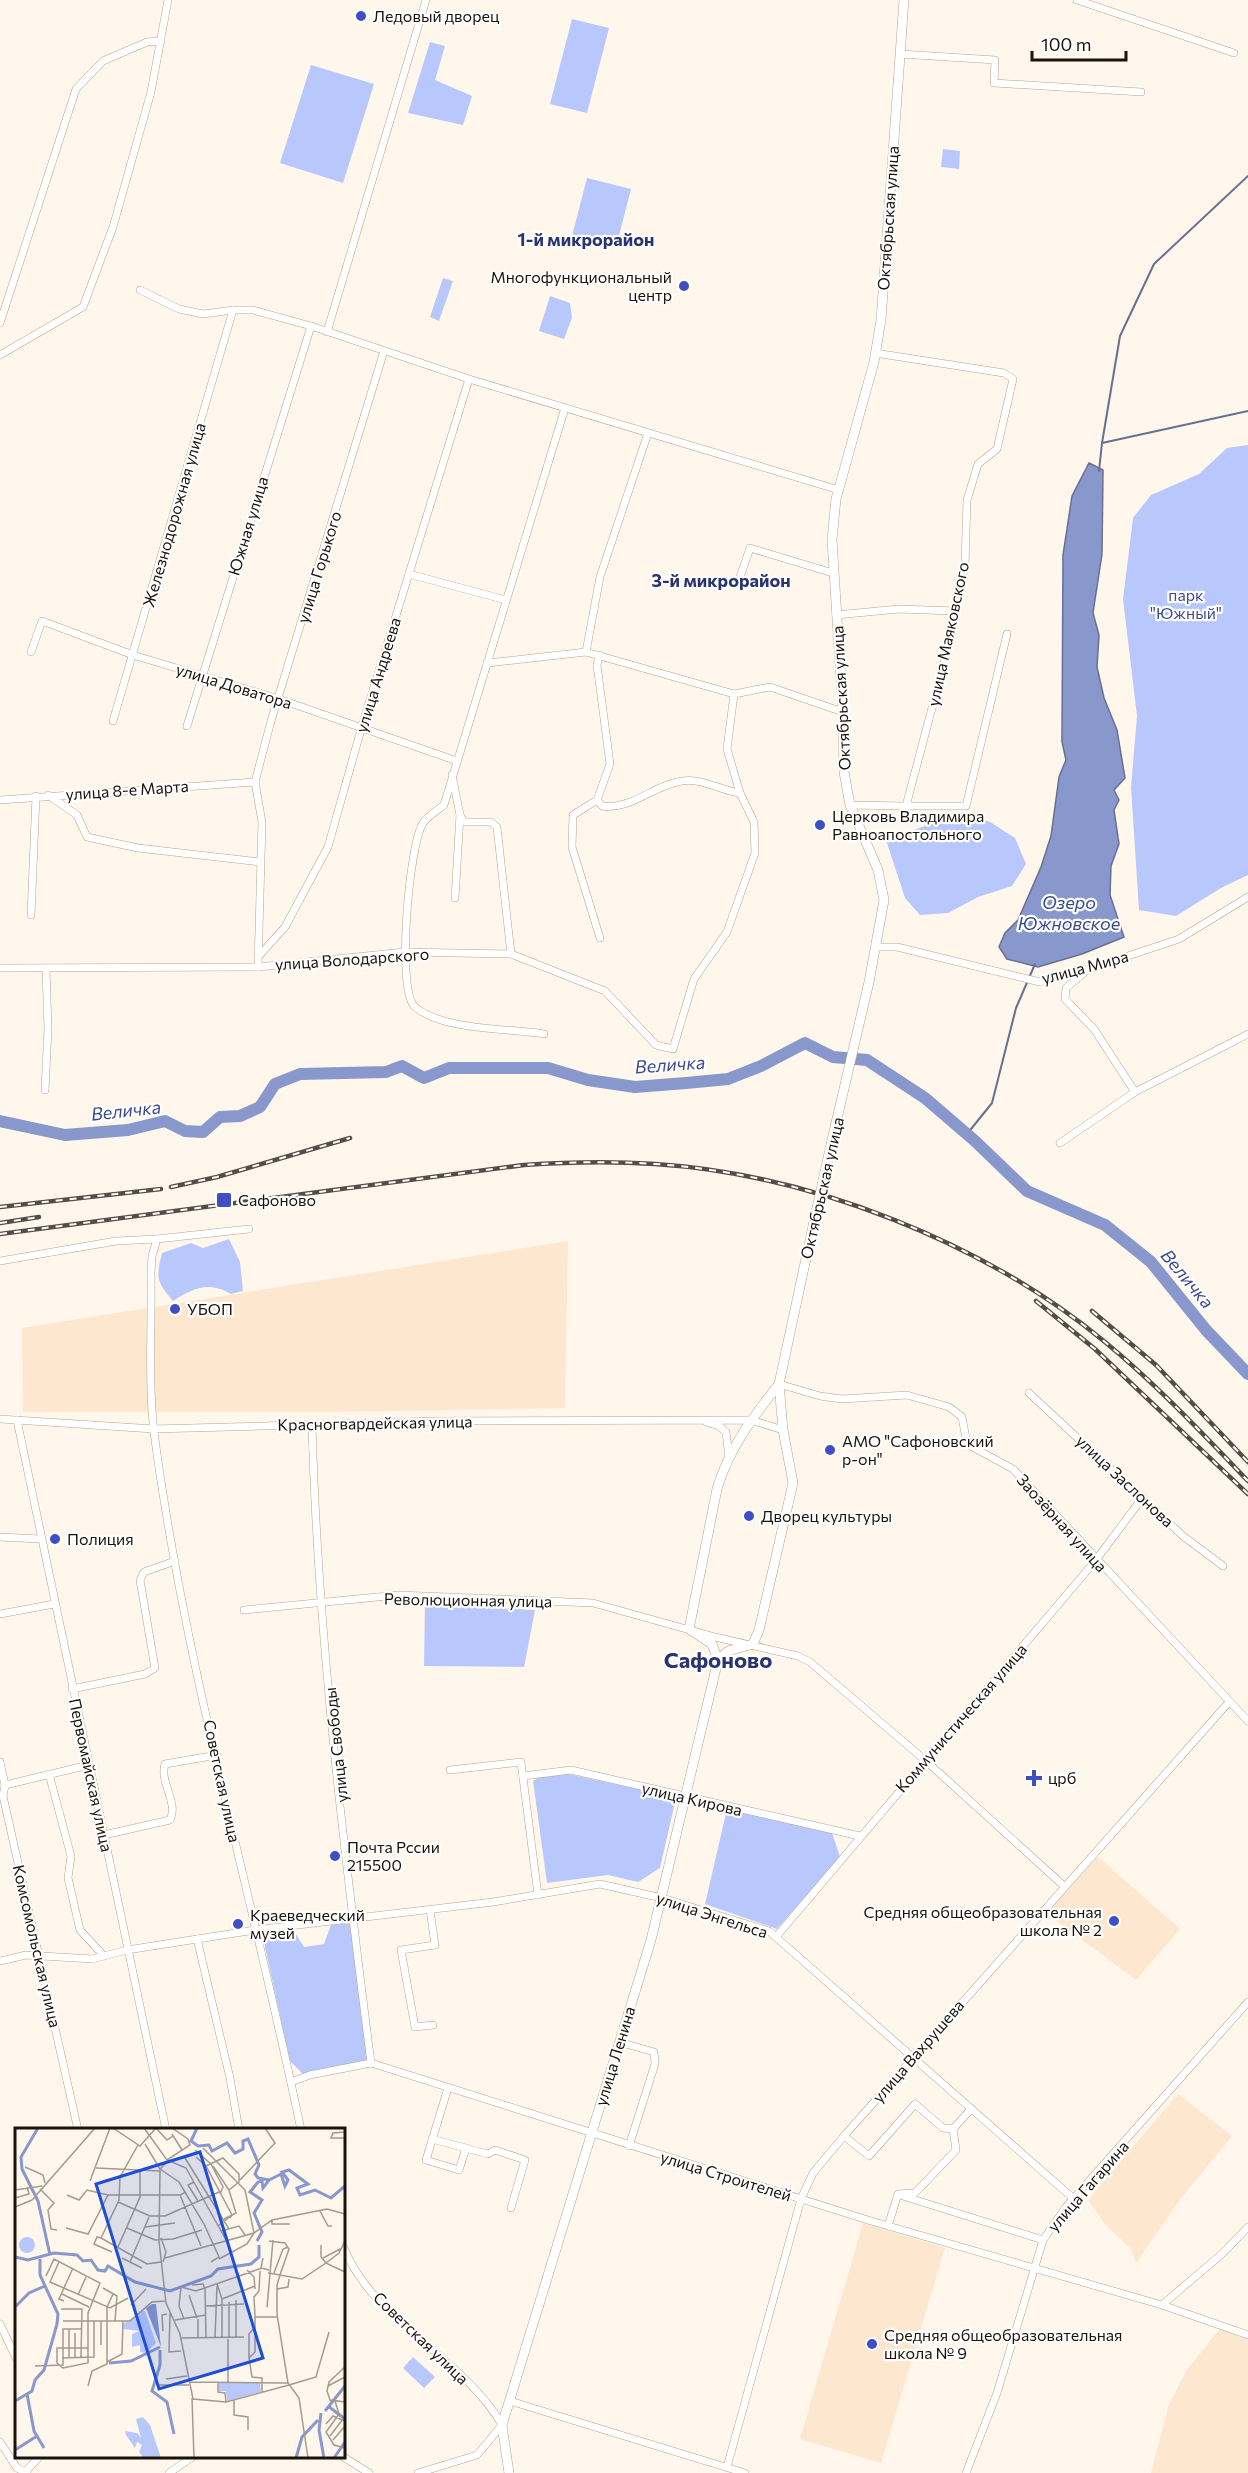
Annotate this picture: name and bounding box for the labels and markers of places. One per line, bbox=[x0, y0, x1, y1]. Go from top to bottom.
place label: Ледовый дворец bbox=[373, 6, 500, 25]
marker: Ледовый дворец bbox=[354, 9, 368, 23]
place label: Многофункциональный центр bbox=[490, 267, 672, 304]
marker: Многофункциональный центр bbox=[677, 279, 691, 293]
place label: Церковь Владимира Равноапостольного bbox=[832, 806, 984, 843]
marker: Церковь Владимира Равноапостольного bbox=[813, 818, 827, 832]
place label: Сафоново bbox=[238, 1190, 316, 1209]
marker: Сафоново bbox=[215, 1191, 233, 1209]
place label: УБОП bbox=[187, 1299, 233, 1318]
marker: УБОП bbox=[168, 1302, 182, 1316]
place label: АМО "Сафоновский р-он" bbox=[842, 1431, 994, 1468]
marker: АМО "Сафоновский р-он" bbox=[823, 1443, 837, 1457]
place label: Дворец культуры bbox=[761, 1506, 892, 1525]
marker: Дворец культуры bbox=[742, 1509, 756, 1523]
place label: Полиция bbox=[67, 1529, 134, 1548]
marker: Полиция bbox=[48, 1532, 62, 1546]
place label: црб bbox=[1048, 1768, 1076, 1787]
marker: црб bbox=[1025, 1769, 1043, 1787]
place label: Почта Рссии 215500 bbox=[347, 1837, 440, 1874]
marker: Почта Рссии 215500 bbox=[328, 1849, 342, 1863]
place label: Средняя общеобразовательная школа № 2 bbox=[864, 1902, 1102, 1939]
place label: Краеведческий музей bbox=[250, 1905, 365, 1942]
marker: Средняя общеобразовательная школа № 2 bbox=[1107, 1914, 1121, 1928]
marker: Краеведческий музей bbox=[231, 1917, 245, 1931]
place label: Средняя общеобразовательная школа № 9 bbox=[884, 2325, 1122, 2362]
marker: Средняя общеобразовательная школа № 9 bbox=[865, 2337, 879, 2351]

